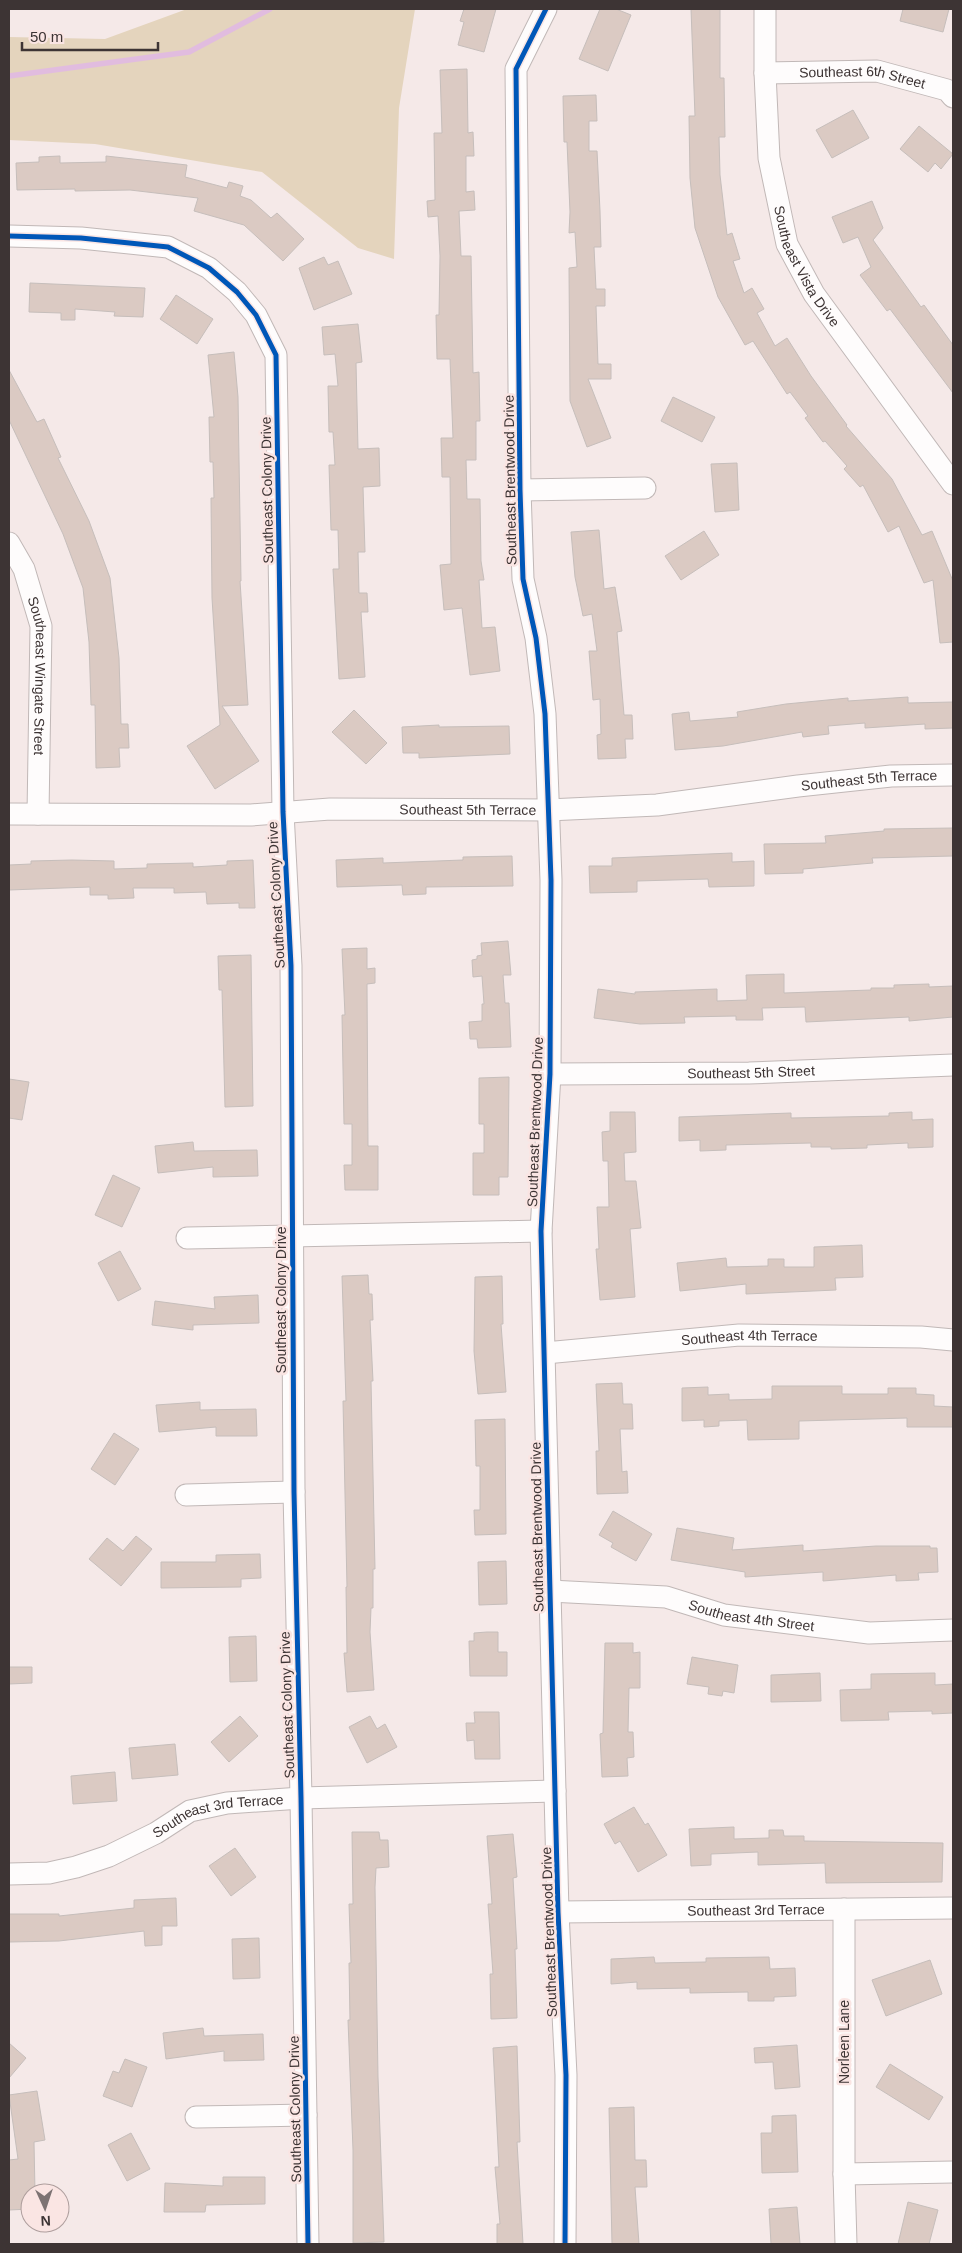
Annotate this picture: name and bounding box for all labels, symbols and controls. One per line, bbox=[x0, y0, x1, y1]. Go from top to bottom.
scale bar bbox=[22, 20, 159, 52]
text: 50 m bbox=[30, 28, 63, 45]
street label: Southeast 6th Street bbox=[799, 63, 927, 92]
street label: Southeast Vista Drive bbox=[771, 204, 843, 330]
street label: Southeast Brentwood Drive bbox=[501, 394, 519, 565]
street label: Southeast Colony Drive bbox=[258, 416, 276, 564]
street label: Southeast Wingate Street bbox=[25, 595, 49, 756]
street label: Southeast 5th Terrace bbox=[800, 767, 938, 794]
street label: Southeast 5th Terrace bbox=[399, 801, 536, 818]
street label: Southeast Colony Drive bbox=[264, 821, 288, 969]
street label: Southeast Brentwood Drive bbox=[524, 1036, 546, 1207]
street label: Southeast 5th Street bbox=[687, 1062, 815, 1081]
street label: Southeast Colony Drive bbox=[273, 1226, 289, 1374]
street label: Southeast 4th Terrace bbox=[680, 1327, 818, 1348]
street label: Southeast Brentwood Drive bbox=[528, 1441, 546, 1612]
street label: Southeast 4th Street bbox=[687, 1596, 815, 1634]
street label: Southeast Colony Drive bbox=[276, 1631, 298, 1779]
street label: Southeast 3rd Terrace bbox=[149, 1791, 284, 1841]
street label: Southeast Brentwood Drive bbox=[538, 1846, 560, 2017]
street label: Southeast 3rd Terrace bbox=[687, 1901, 825, 1919]
street label: Norleen Lane bbox=[836, 2000, 852, 2084]
street label: Southeast Colony Drive bbox=[286, 2035, 304, 2183]
north arrow bbox=[20, 2183, 70, 2233]
text: N bbox=[40, 2213, 51, 2229]

